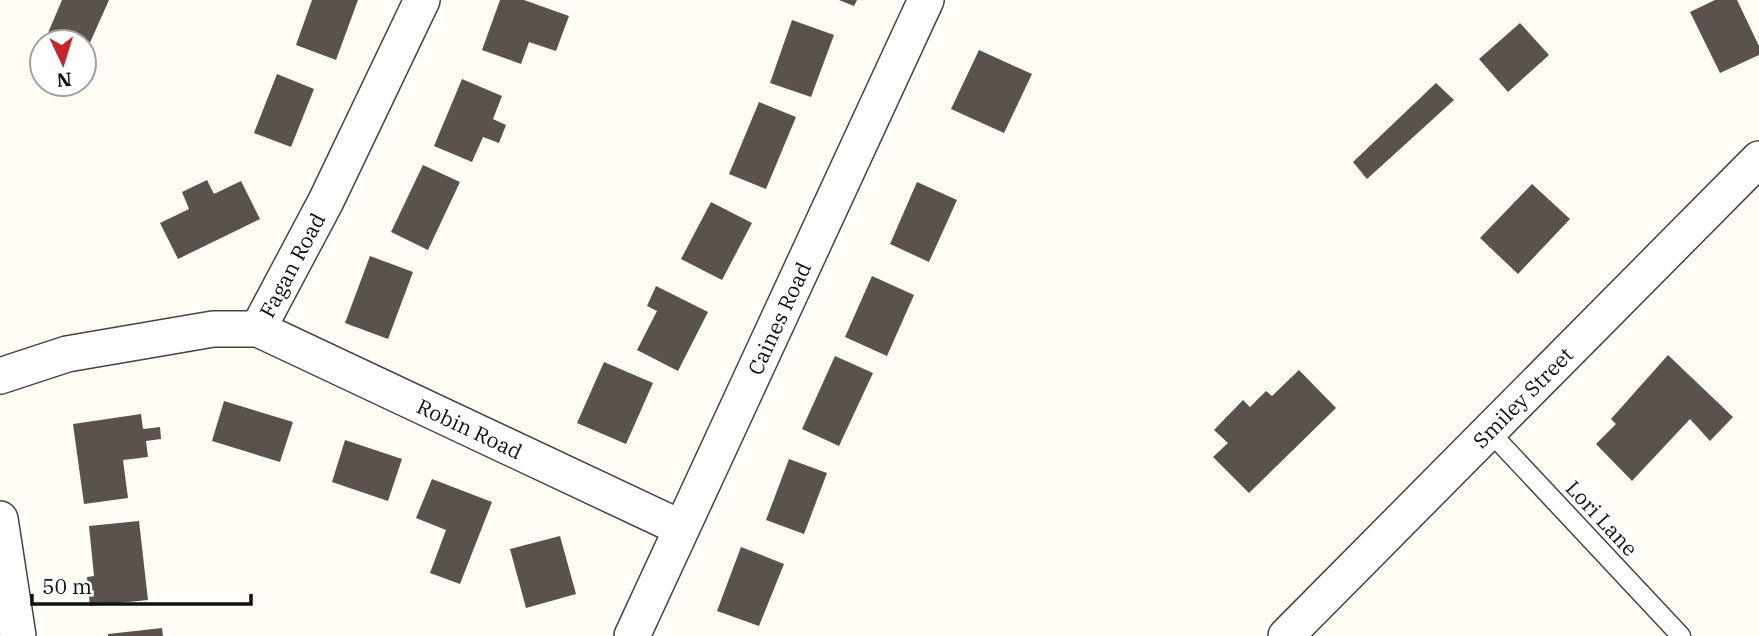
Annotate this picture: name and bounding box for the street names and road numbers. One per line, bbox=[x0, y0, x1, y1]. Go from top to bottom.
street label: Fagan Road bbox=[253, 208, 331, 322]
street label: Caines Road bbox=[741, 257, 817, 379]
street label: Smiley Street bbox=[1466, 341, 1579, 454]
street label: Robin Road bbox=[413, 392, 527, 465]
street label: Lori Lane bbox=[1560, 474, 1644, 562]

